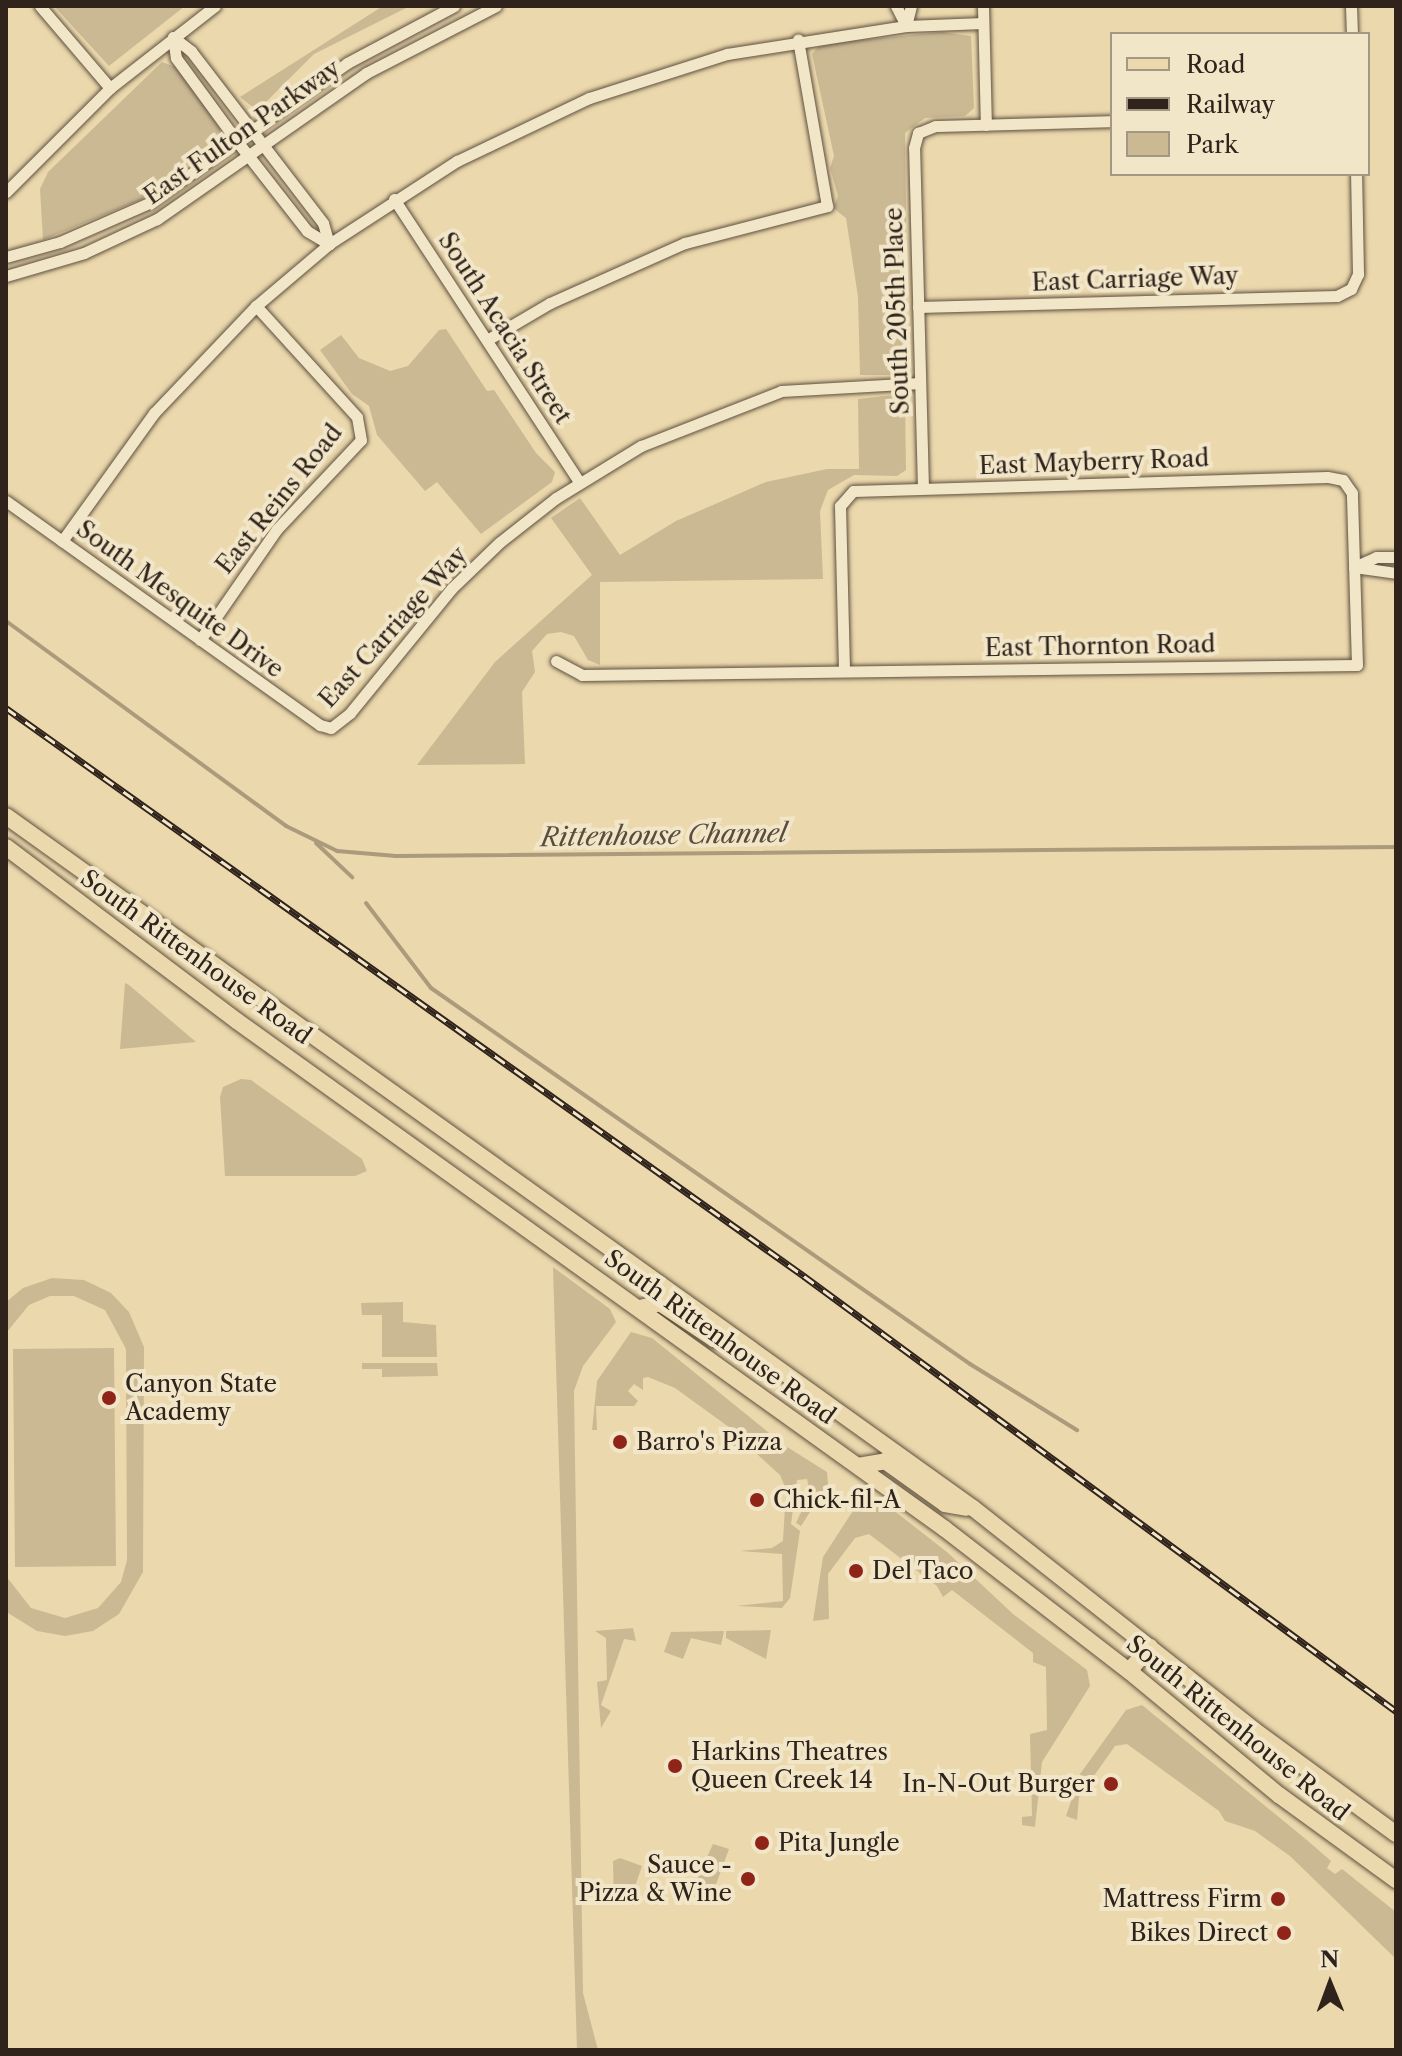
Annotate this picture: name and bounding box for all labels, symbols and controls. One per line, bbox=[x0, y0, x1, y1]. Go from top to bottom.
legend bbox=[1110, 32, 1370, 176]
text: Road bbox=[1186, 50, 1245, 79]
street label: East Fulton Parkway bbox=[138, 53, 346, 211]
text: Railway bbox=[1186, 90, 1275, 119]
text: Park bbox=[1186, 130, 1238, 159]
street label: South 205th Place bbox=[879, 207, 915, 415]
street label: South Acacia Street bbox=[432, 226, 578, 430]
street label: East Carriage Way bbox=[1031, 261, 1239, 297]
street label: East Reins Road bbox=[210, 419, 348, 579]
street label: East Mayberry Road bbox=[978, 444, 1210, 480]
street label: South Mesquite Drive bbox=[71, 514, 289, 684]
street label: East Carriage Way bbox=[313, 540, 473, 714]
street label: East Thornton Road bbox=[984, 630, 1216, 662]
water label: Rittenhouse Channel bbox=[540, 818, 788, 854]
street label: South Rittenhouse Road bbox=[75, 864, 317, 1050]
street label: South Rittenhouse Road bbox=[599, 1244, 841, 1430]
place label: Canyon State Academy bbox=[125, 1370, 277, 1426]
marker: Canyon State Academy bbox=[100, 1389, 118, 1407]
place label: Barro's Pizza bbox=[636, 1428, 782, 1456]
marker: Barro's Pizza bbox=[611, 1433, 629, 1451]
place label: Chick-fil-A bbox=[773, 1486, 901, 1514]
marker: Chick-fil-A bbox=[748, 1491, 766, 1509]
place label: Del Taco bbox=[872, 1557, 974, 1585]
marker: Del Taco bbox=[847, 1562, 865, 1580]
street label: South Rittenhouse Road bbox=[1121, 1629, 1355, 1827]
place label: Harkins Theatres Queen Creek 14 bbox=[691, 1738, 888, 1794]
marker: Harkins Theatres Queen Creek 14 bbox=[666, 1757, 684, 1775]
place label: In-N-Out Burger bbox=[902, 1770, 1095, 1798]
marker: In-N-Out Burger bbox=[1102, 1775, 1120, 1793]
place label: Pita Jungle bbox=[778, 1829, 900, 1857]
marker: Pita Jungle bbox=[753, 1834, 771, 1852]
place label: Sauce - Pizza & Wine bbox=[577, 1851, 732, 1907]
marker: Sauce - Pizza & Wine bbox=[739, 1870, 757, 1888]
place label: Mattress Firm bbox=[1102, 1885, 1262, 1913]
marker: Mattress Firm bbox=[1269, 1890, 1287, 1908]
place label: Bikes Direct bbox=[1130, 1919, 1268, 1947]
marker: Bikes Direct bbox=[1275, 1924, 1293, 1942]
north arrow bbox=[1290, 1944, 1370, 2024]
text: N bbox=[1320, 1946, 1339, 1973]

